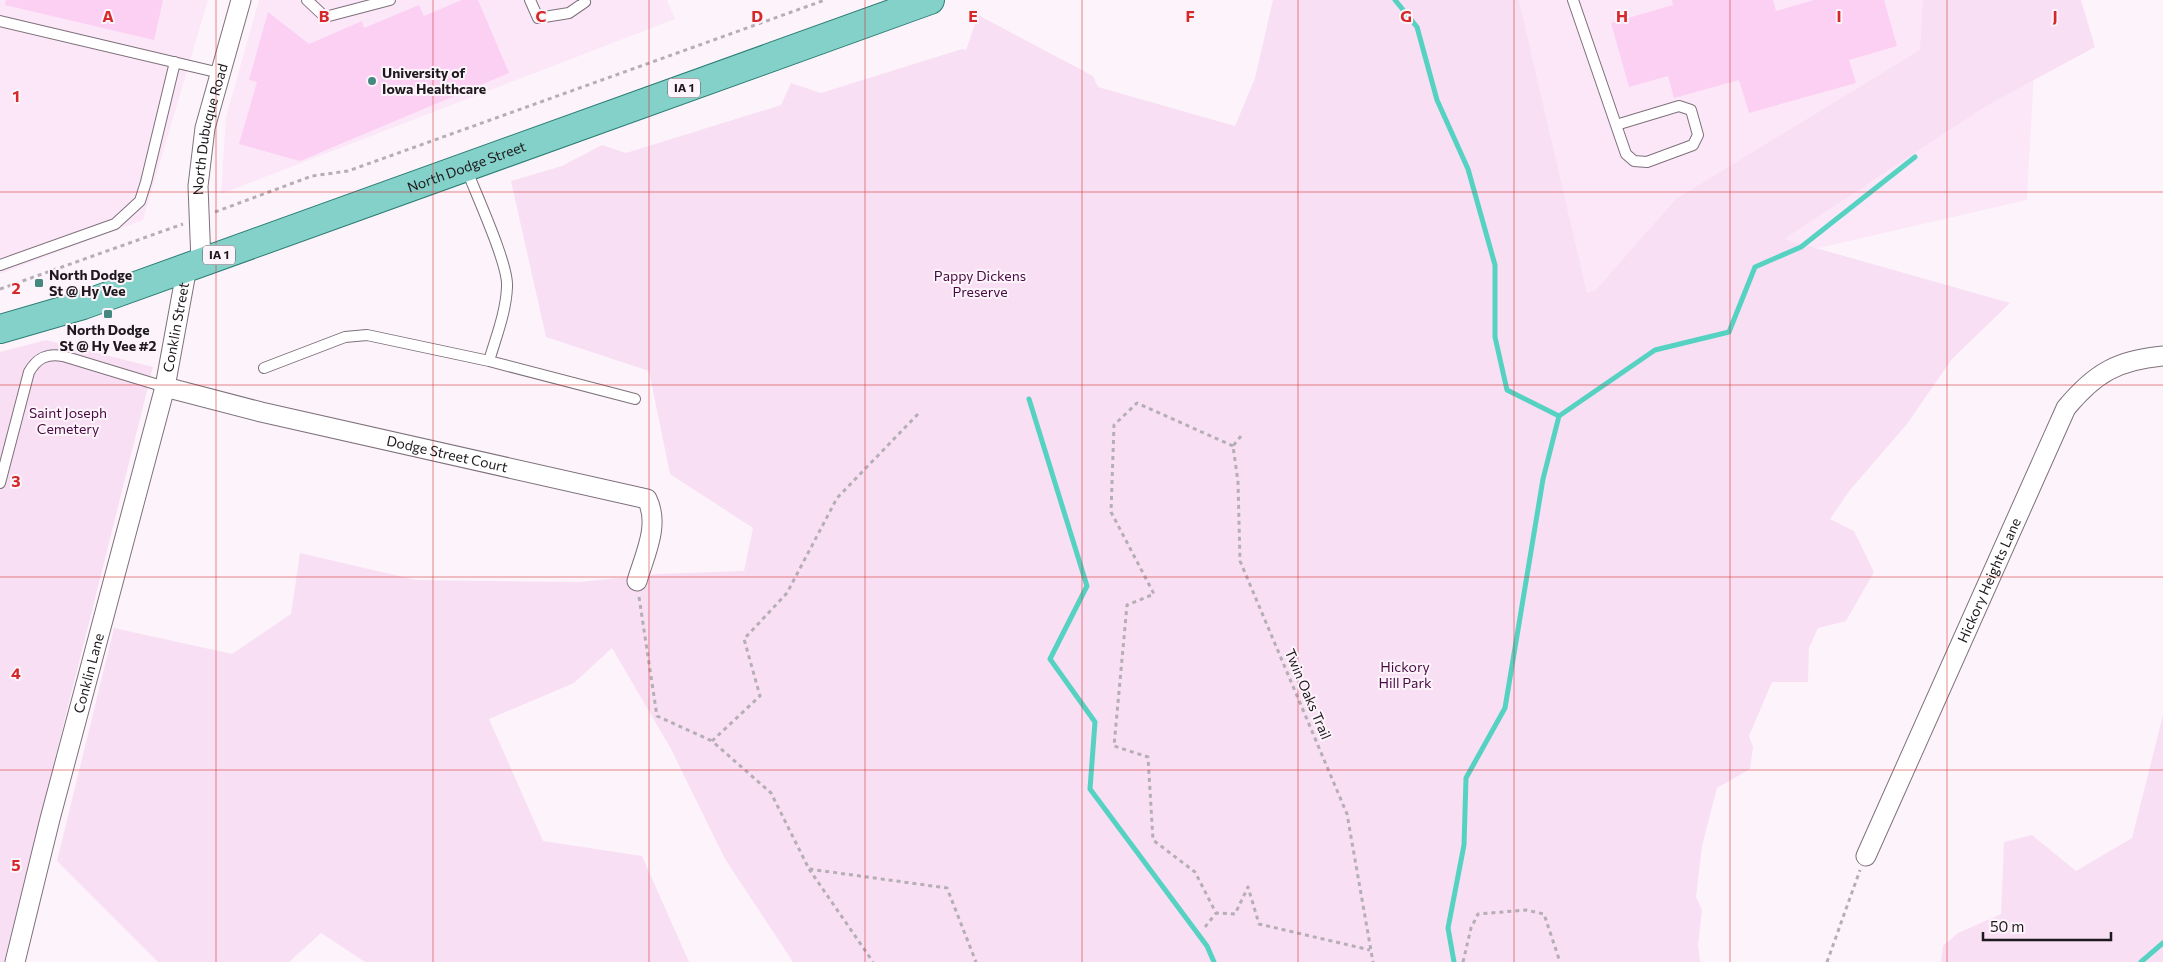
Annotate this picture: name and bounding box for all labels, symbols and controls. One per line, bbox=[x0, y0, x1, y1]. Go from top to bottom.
text: A bbox=[102, 6, 114, 25]
text: B bbox=[319, 6, 330, 25]
text: C bbox=[536, 6, 547, 25]
text: D bbox=[751, 6, 763, 25]
text: E bbox=[968, 6, 978, 25]
text: F bbox=[1185, 6, 1195, 25]
text: G bbox=[1400, 6, 1412, 25]
text: H bbox=[1616, 6, 1628, 25]
text: I bbox=[1836, 6, 1842, 25]
text: J bbox=[2052, 6, 2058, 25]
street label: North Dubuque Road bbox=[189, 61, 231, 195]
place label: University of Iowa Healthcare bbox=[382, 64, 486, 97]
marker: University of Iowa Healthcare bbox=[366, 75, 378, 87]
road number: IA 1 bbox=[668, 78, 700, 98]
text: 1 bbox=[12, 86, 20, 105]
street label: North Dodge Street bbox=[405, 137, 528, 196]
road number: IA 1 bbox=[203, 246, 235, 264]
place label: North Dodge St @ Hy Vee bbox=[49, 266, 132, 299]
park label: Pappy Dickens Preserve bbox=[934, 267, 1026, 300]
marker: North Dodge St @ Hy Vee bbox=[33, 277, 45, 289]
text: 2 bbox=[11, 278, 21, 297]
street label: Conklin Street bbox=[159, 281, 192, 374]
marker: North Dodge St @ Hy Vee #2 bbox=[102, 308, 114, 320]
place label: North Dodge St @ Hy Vee #2 bbox=[60, 321, 157, 354]
park label: Saint Joseph Cemetery bbox=[29, 404, 107, 437]
street label: Dodge Street Court bbox=[385, 432, 510, 475]
text: 3 bbox=[11, 471, 21, 490]
street label: Hickory Heights Lane bbox=[1953, 515, 2024, 645]
street label: Conklin Lane bbox=[70, 631, 107, 715]
street label: Twin Oaks Trail bbox=[1282, 646, 1335, 742]
park label: Hickory Hill Park bbox=[1378, 658, 1432, 691]
text: 4 bbox=[11, 663, 21, 682]
text: 5 bbox=[11, 855, 21, 874]
scale bar bbox=[1983, 910, 2110, 942]
text: 50 m bbox=[1990, 917, 2024, 935]

